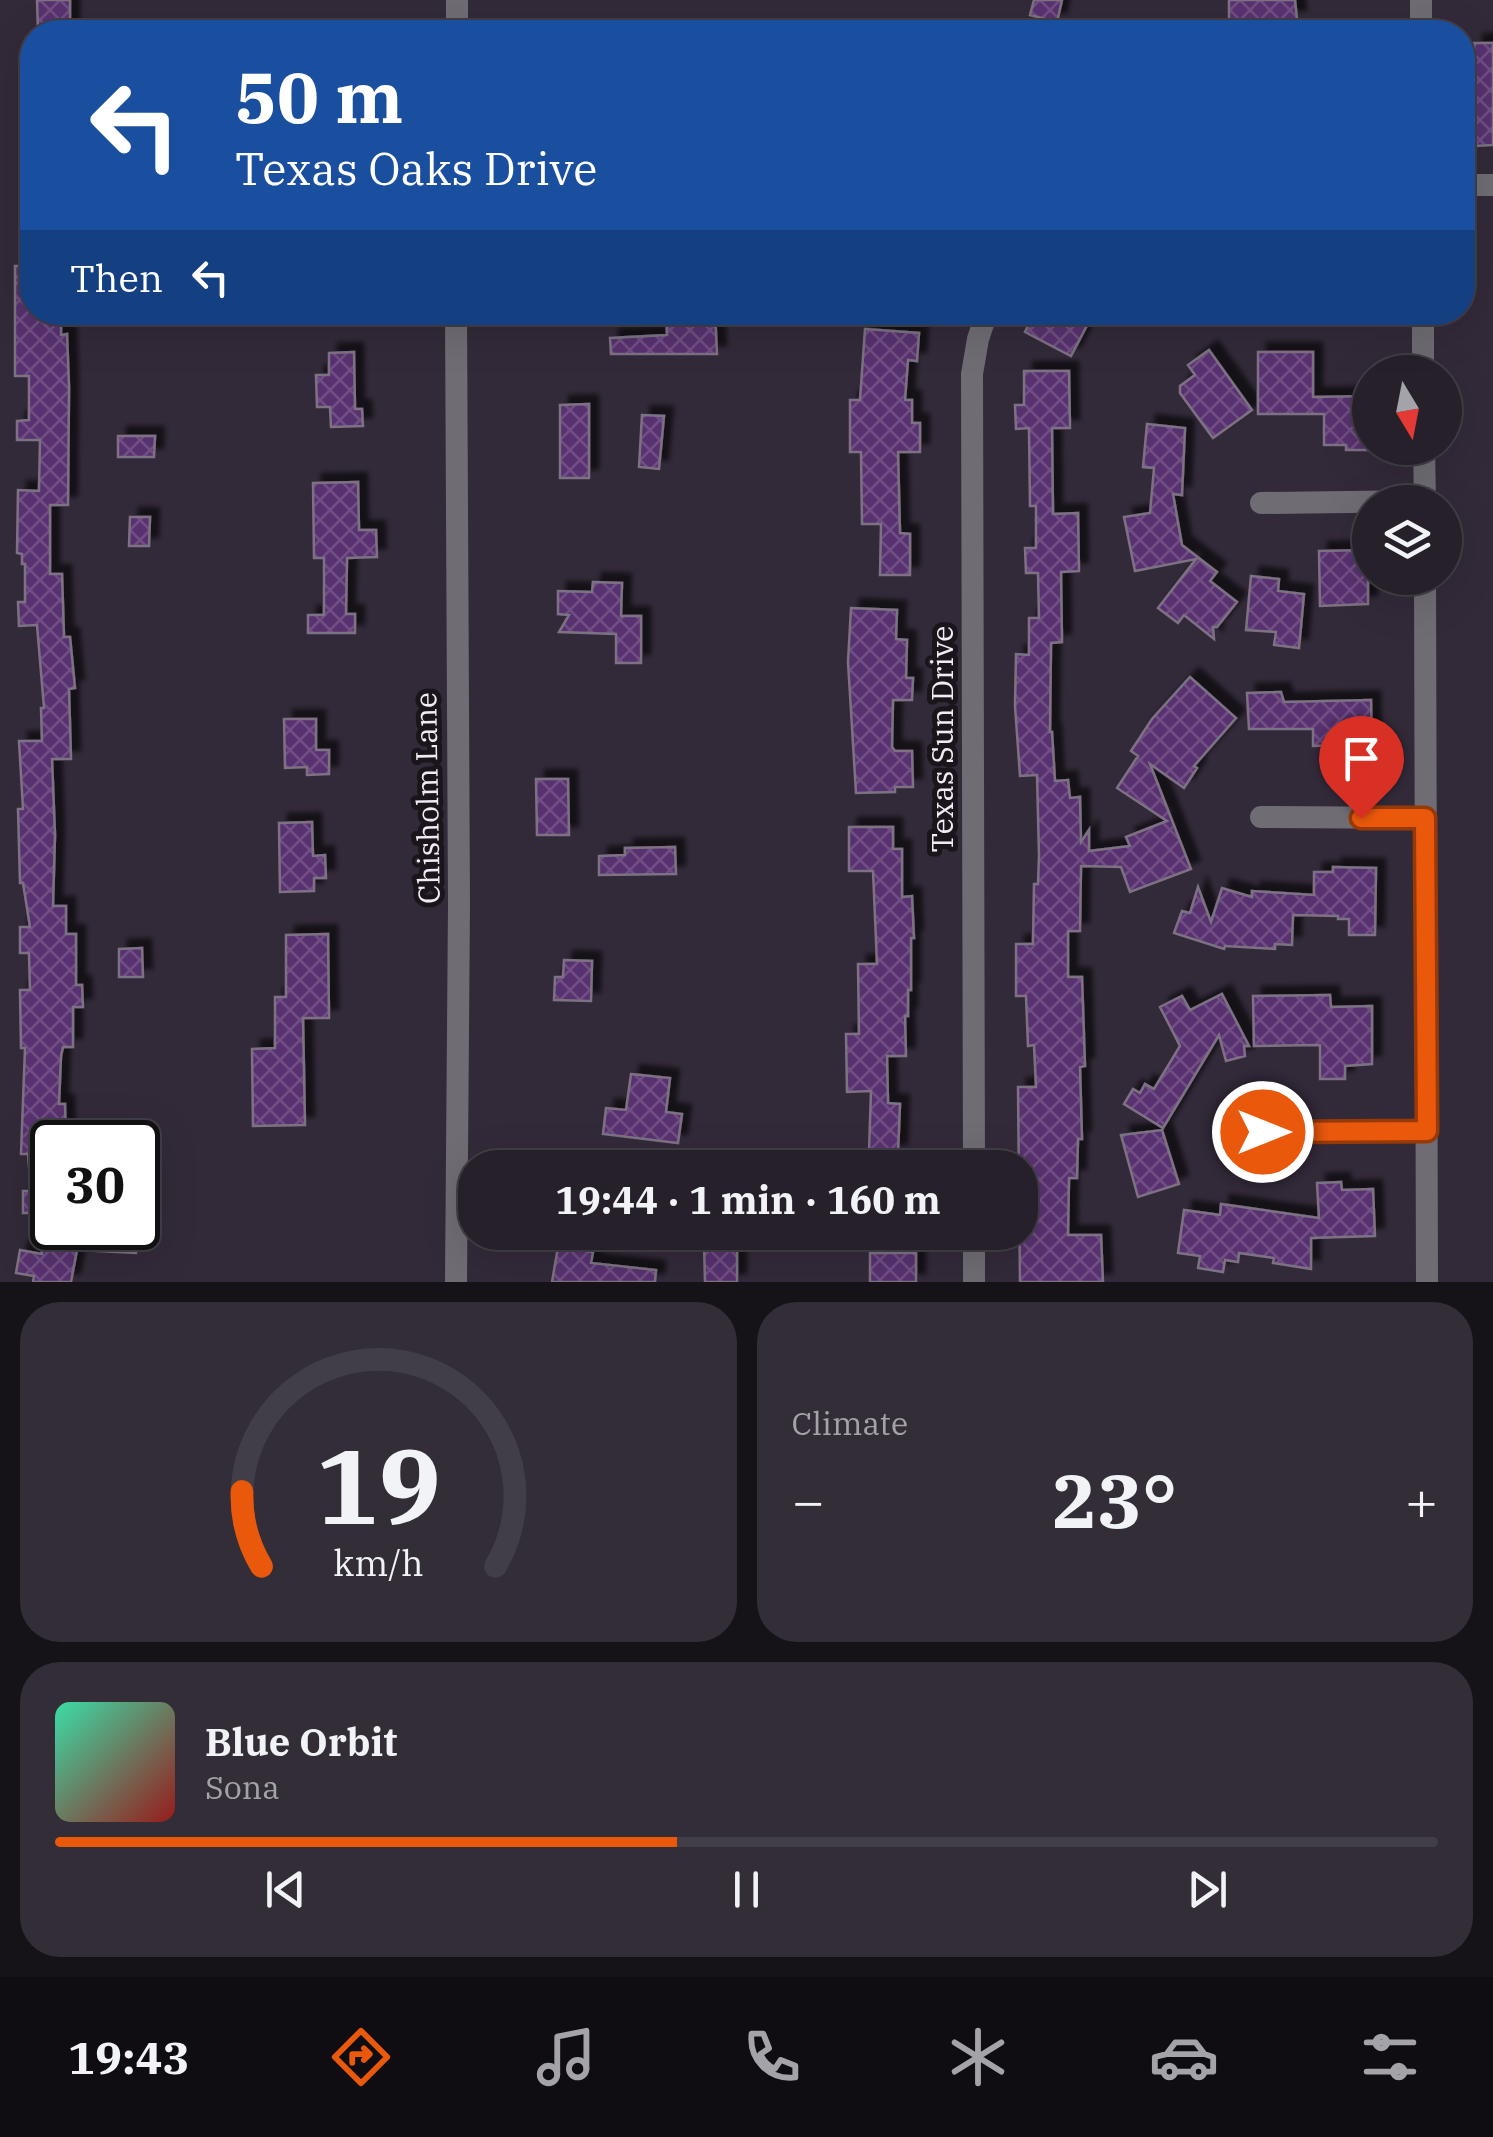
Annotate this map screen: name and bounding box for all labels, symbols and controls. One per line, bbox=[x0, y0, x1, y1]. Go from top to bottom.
text: 50 m bbox=[235, 51, 403, 142]
icon: left bbox=[70, 60, 200, 190]
text: Texas Oaks Drive bbox=[235, 139, 597, 197]
icon: left bbox=[183, 250, 238, 305]
text: Then bbox=[70, 253, 163, 302]
north arrow bbox=[1352, 355, 1462, 465]
map controls bbox=[1352, 355, 1462, 595]
button: layers bbox=[1352, 485, 1462, 595]
street label: Texas Sun Drive bbox=[922, 626, 961, 852]
street label: Chisholm Lane bbox=[405, 692, 448, 904]
pin bbox=[1319, 716, 1404, 819]
icon: arrive bbox=[1334, 731, 1389, 786]
position arrow bbox=[1211, 1080, 1315, 1184]
speed limit sign: 30 bbox=[30, 1120, 160, 1250]
text: 19:44 · 1 min · 160 m bbox=[555, 1175, 941, 1224]
text: Climate bbox=[792, 1402, 908, 1444]
text: 19 bbox=[316, 1417, 441, 1553]
text: 23° bbox=[1052, 1451, 1177, 1549]
text: − bbox=[792, 1465, 825, 1536]
text: + bbox=[1405, 1465, 1438, 1536]
text: km/h bbox=[333, 1539, 423, 1586]
text: Blue Orbit bbox=[205, 1717, 397, 1766]
text: Sona bbox=[205, 1766, 280, 1808]
icon: previous bbox=[258, 1862, 313, 1917]
icon: pause bbox=[719, 1862, 774, 1917]
icon: next bbox=[1180, 1862, 1235, 1917]
icon: directions bbox=[326, 2022, 396, 2092]
icon: music bbox=[531, 2022, 601, 2092]
icon: phone bbox=[737, 2022, 807, 2092]
icon: climate bbox=[943, 2022, 1013, 2092]
icon: car bbox=[1149, 2022, 1219, 2092]
icon: filters bbox=[1355, 2022, 1425, 2092]
text: 19:43 bbox=[68, 2028, 190, 2086]

